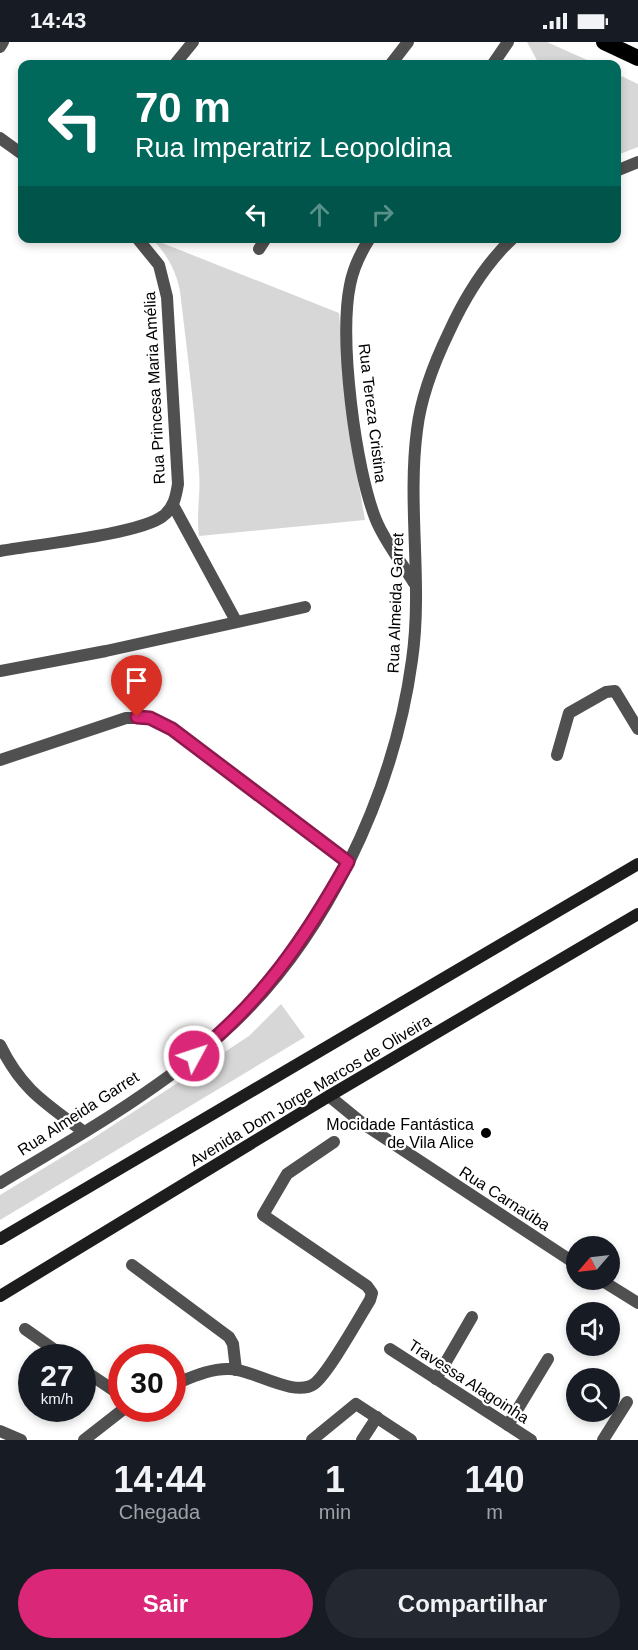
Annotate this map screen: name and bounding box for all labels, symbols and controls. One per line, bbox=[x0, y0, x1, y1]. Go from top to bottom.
text: 14:43 bbox=[30, 8, 86, 33]
icon: left bbox=[36, 84, 114, 162]
text: 70 m bbox=[135, 84, 231, 131]
text: Rua Imperatriz Leopoldina bbox=[135, 133, 452, 163]
icon: left bbox=[240, 198, 273, 231]
icon: ahead bbox=[303, 198, 336, 231]
icon: right bbox=[366, 198, 399, 231]
street label: Rua Princesa Maria Amélia bbox=[141, 291, 168, 485]
street label: Rua Tereza Cristina bbox=[356, 342, 389, 484]
street label: Rua Almeida Garret bbox=[385, 532, 406, 674]
pin bbox=[111, 655, 162, 717]
icon: arrive bbox=[120, 664, 153, 697]
street label: Avenida Dom Jorge Marcos de Oliveira bbox=[187, 1011, 434, 1169]
position arrow bbox=[162, 1024, 226, 1088]
street label: Rua Almeida Garret bbox=[15, 1068, 142, 1159]
place label: Mocidade Fantástica de Vila Alice bbox=[326, 1116, 474, 1151]
marker: Mocidade Fantástica de Vila Alice bbox=[479, 1126, 493, 1140]
street label: Rua Carnaúba bbox=[456, 1163, 553, 1234]
north arrow bbox=[566, 1236, 620, 1290]
map controls bbox=[566, 1236, 620, 1422]
button: sound bbox=[566, 1302, 620, 1356]
street label: Travessa Alagoinha bbox=[405, 1336, 532, 1427]
speed limit sign: 30 bbox=[108, 1344, 186, 1422]
text: 27 bbox=[40, 1359, 74, 1392]
button: search bbox=[566, 1368, 620, 1422]
text: km/h bbox=[41, 1390, 73, 1407]
text: 14:44 bbox=[113, 1459, 205, 1500]
text: 1 bbox=[325, 1459, 345, 1500]
text: 140 bbox=[464, 1459, 525, 1500]
text: Chegada bbox=[119, 1501, 200, 1523]
text: min bbox=[319, 1501, 351, 1523]
text: m bbox=[486, 1501, 503, 1523]
button: Sair bbox=[18, 1569, 313, 1638]
button: Compartilhar bbox=[325, 1569, 620, 1638]

